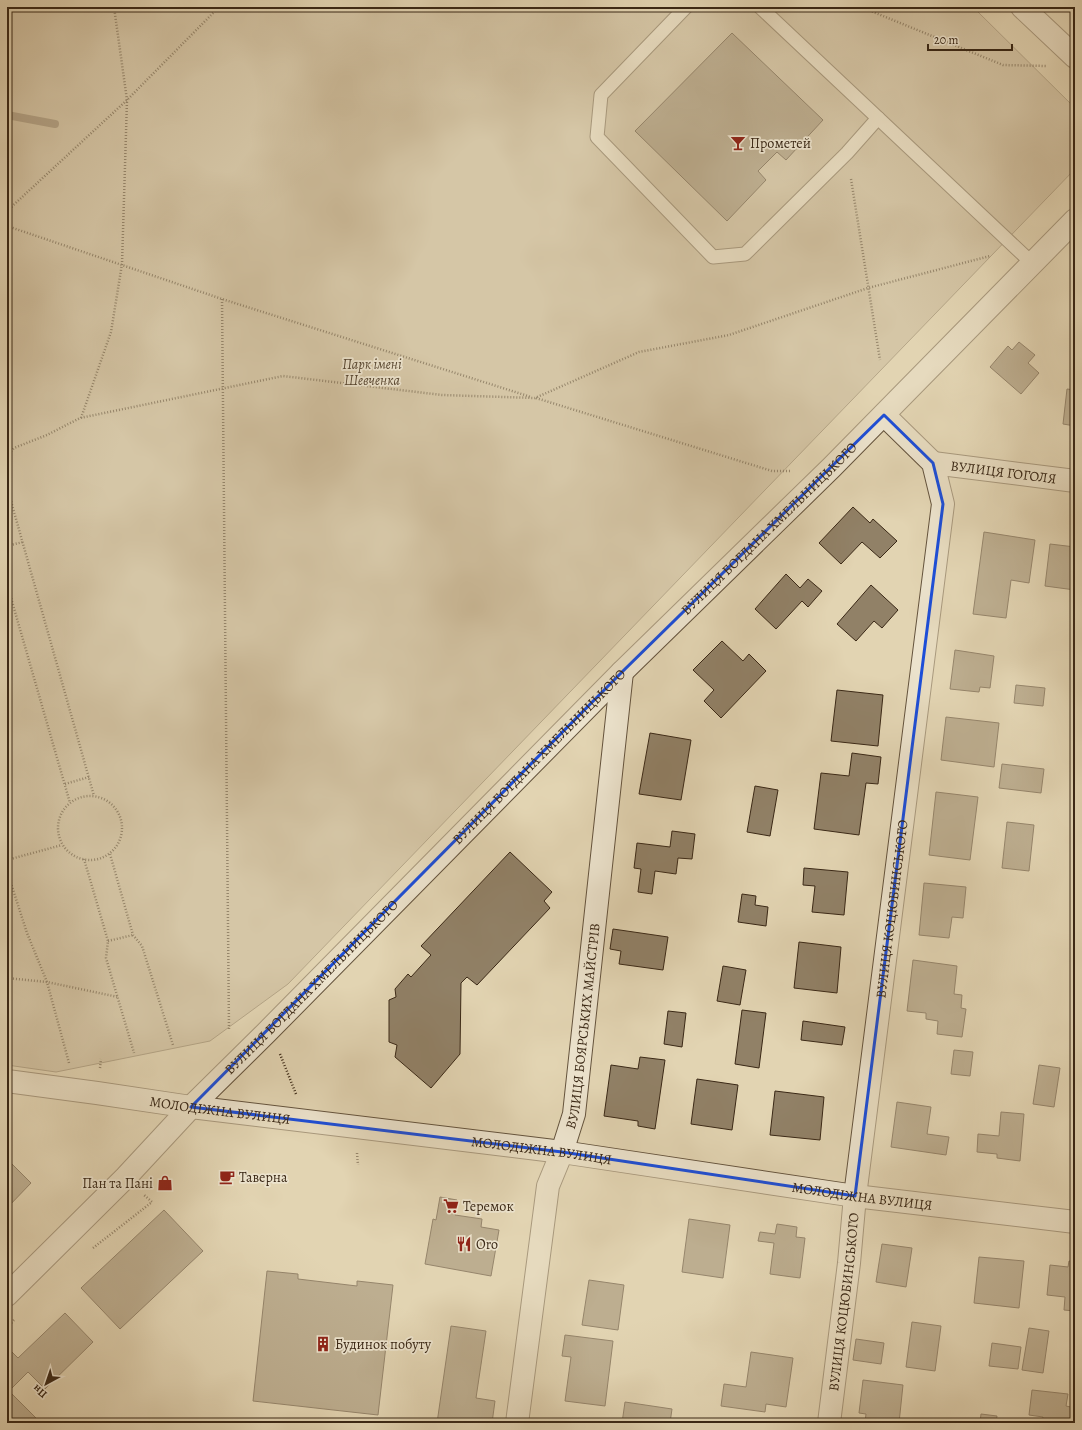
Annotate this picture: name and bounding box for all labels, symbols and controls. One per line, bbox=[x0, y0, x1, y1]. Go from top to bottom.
scale bar bbox=[928, 26, 1012, 52]
text: 20 m bbox=[934, 32, 958, 48]
bar icon: Прометей bbox=[729, 134, 747, 152]
place label: Прометей bbox=[750, 134, 811, 153]
park label: Парк імені Шевченка bbox=[342, 355, 402, 390]
street label: ВУЛИЦЯ БОГДАНА ХМЕЛЬНИЦЬКОГО bbox=[677, 437, 861, 619]
street label: ВУЛИЦЯ ГОГОЛЯ bbox=[949, 456, 1058, 488]
street label: ВУЛИЦЯ БОГДАНА ХМЕЛЬНИЦЬКОГО bbox=[448, 664, 630, 848]
street label: ВУЛИЦЯ КОЦЮБИНСЬКОГО bbox=[871, 818, 912, 999]
street label: ВУЛИЦЯ БОГДАНА ХМЕЛЬНИЦЬКОГО bbox=[220, 895, 402, 1079]
street label: ВУЛИЦЯ БОЯРСЬКИХ МАЙСТРІВ bbox=[560, 922, 604, 1131]
street label: МОЛОДІЖНА ВУЛИЦЯ bbox=[148, 1091, 291, 1128]
street label: МОЛОДІЖНА ВУЛИЦЯ bbox=[470, 1132, 613, 1169]
cafe icon: Таверна bbox=[218, 1168, 236, 1186]
place label: Таверна bbox=[239, 1168, 288, 1187]
place label: Пан та Пані bbox=[82, 1174, 153, 1193]
shop icon: Пан та Пані bbox=[156, 1174, 174, 1192]
street label: МОЛОДІЖНА ВУЛИЦЯ bbox=[791, 1177, 934, 1215]
supermarket icon: Теремок bbox=[442, 1197, 460, 1215]
place label: Теремок bbox=[463, 1197, 514, 1216]
street label: ВУЛИЦЯ КОЦЮБИНСЬКОГО bbox=[824, 1211, 863, 1392]
restaurant icon: Oro bbox=[455, 1235, 473, 1253]
place label: Oro bbox=[476, 1235, 498, 1254]
building icon: Будинок побуту bbox=[314, 1335, 332, 1353]
place label: Будинок побуту bbox=[335, 1335, 432, 1354]
north arrow bbox=[26, 1364, 66, 1404]
text: Пн bbox=[29, 1381, 50, 1402]

